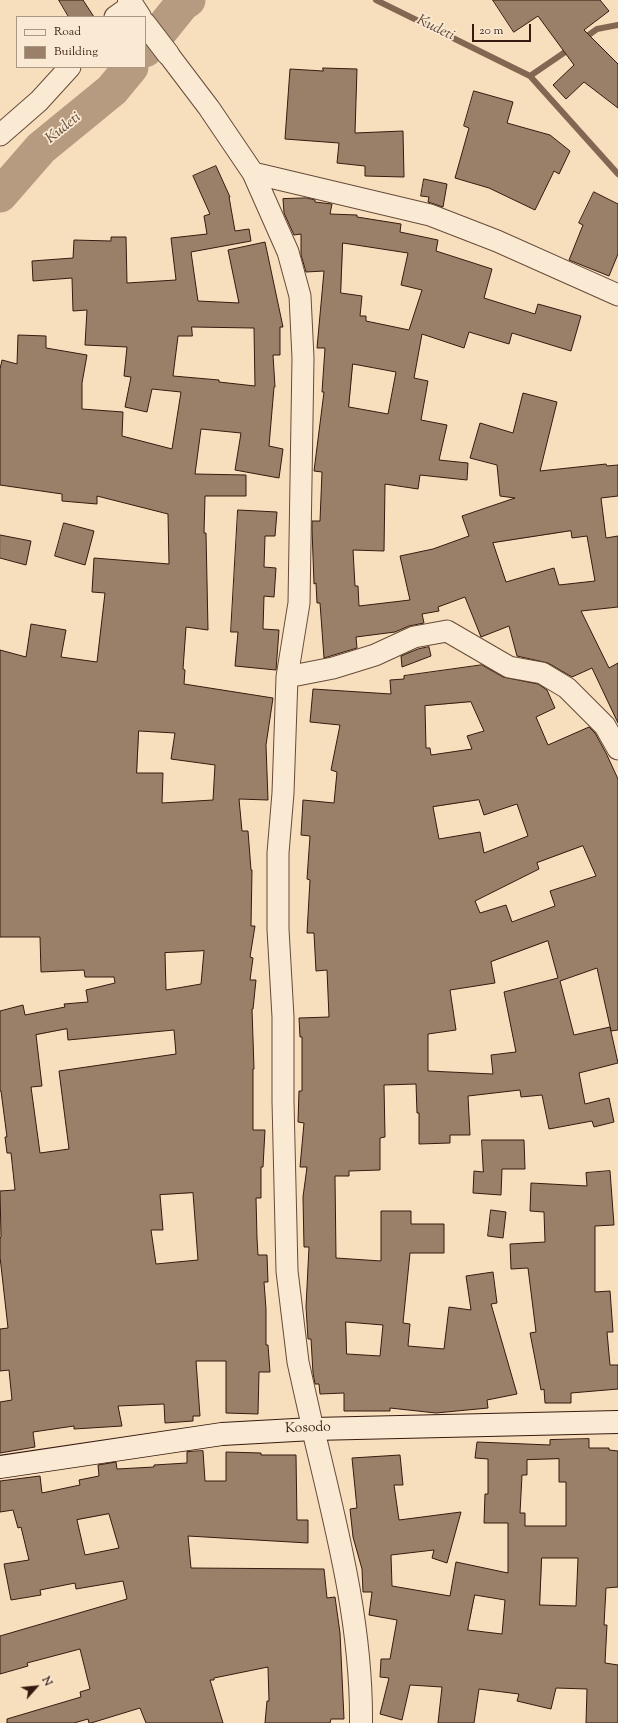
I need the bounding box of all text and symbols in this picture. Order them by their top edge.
water label: Kudeti [413,12,457,46]
legend [16,16,146,68]
scale bar [474,16,533,42]
text: 20 m [479,22,503,40]
text: Road [54,23,81,41]
text: Building [54,43,98,61]
water label: Kudeti [43,109,85,149]
street label: Kosodo [285,1420,331,1438]
north arrow [16,1667,56,1707]
text: N [38,1674,56,1689]

